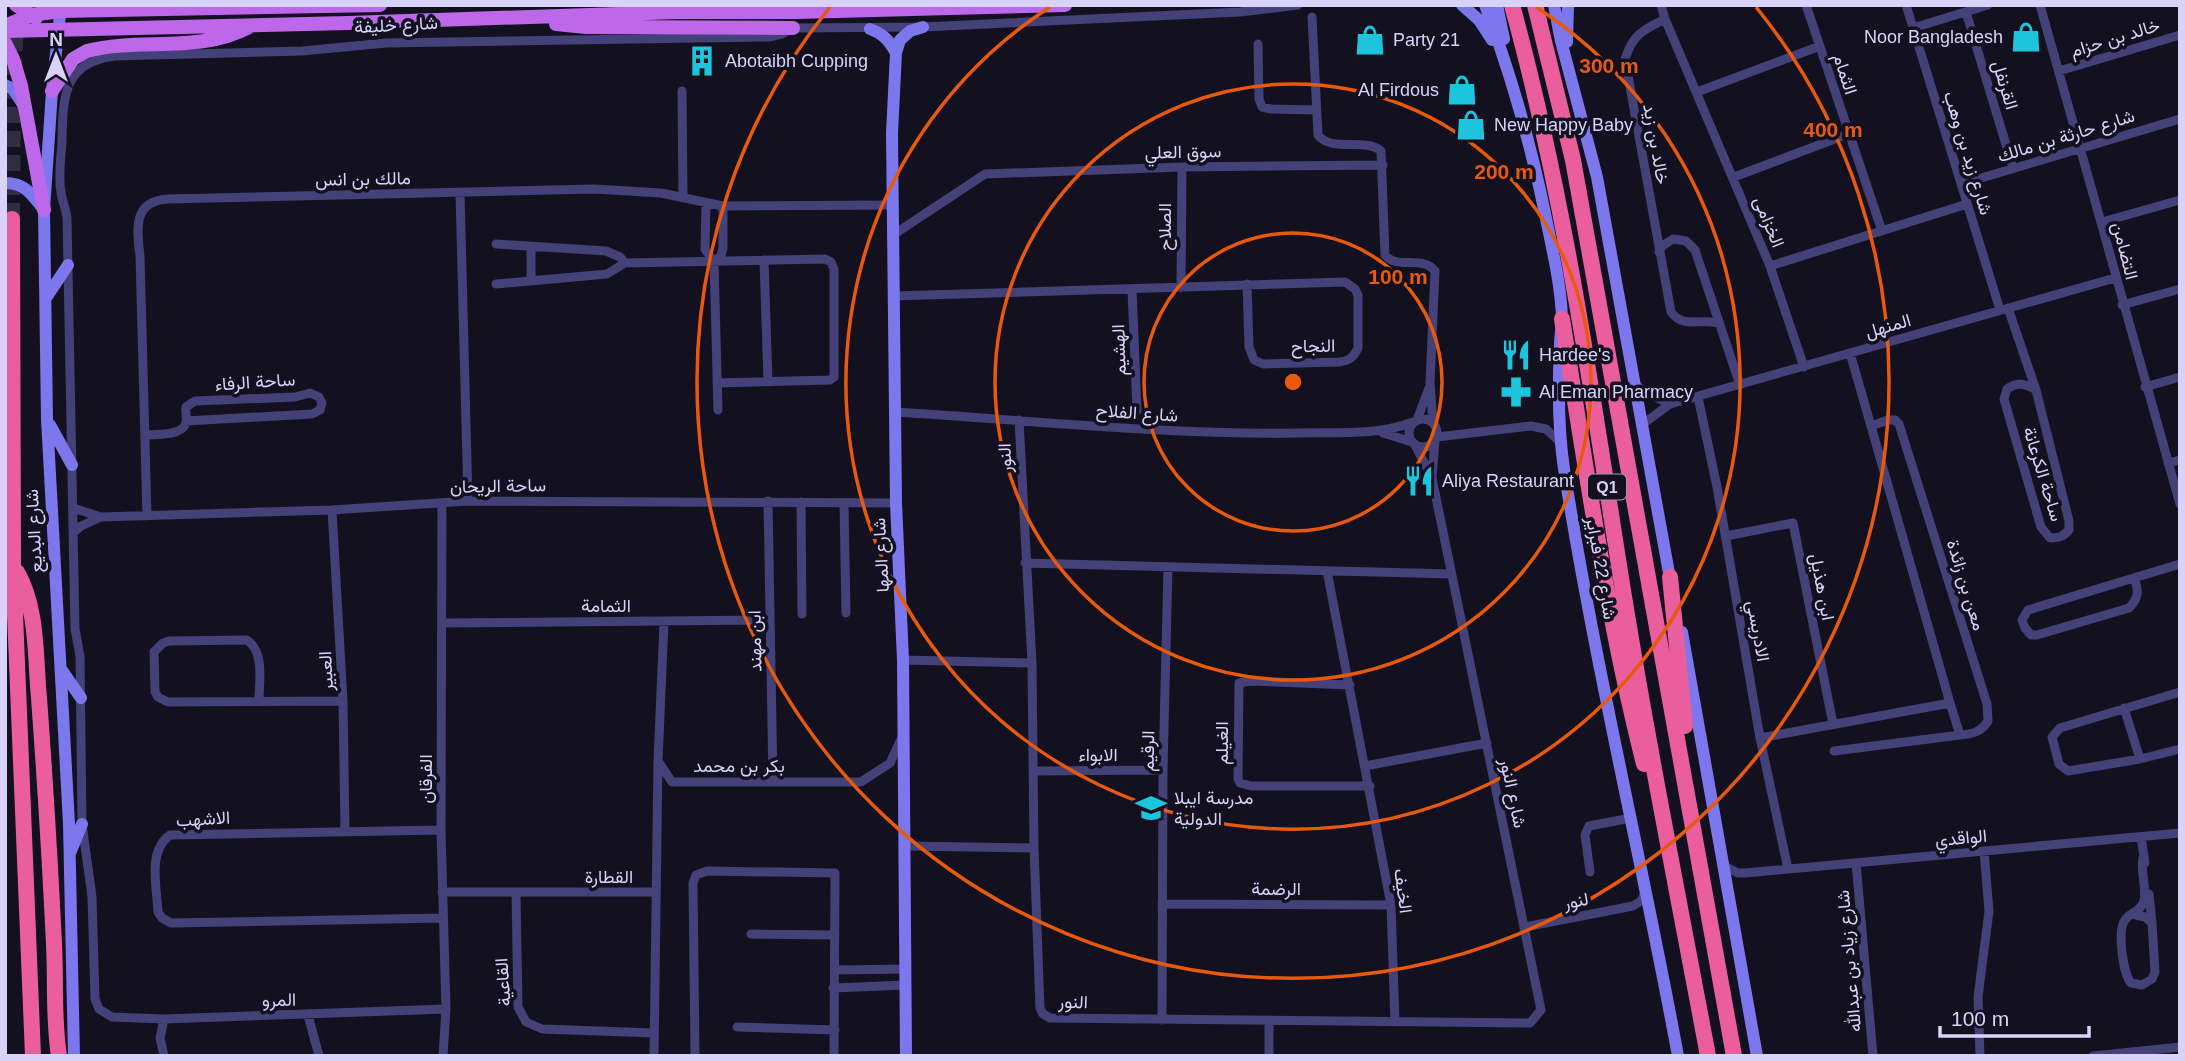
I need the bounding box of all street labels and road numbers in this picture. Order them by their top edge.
street label: شارع خليفة [354,13,438,39]
street label: خالد بن حزام [2068,15,2163,63]
street label: الثمام [1827,51,1861,97]
street label: القرنفل [1987,58,2022,112]
street label: شارع زيد بن وهب [1938,89,1996,218]
street label: خالد بن زيد [1638,102,1673,186]
street label: شارع حارثة بن مالك [1995,106,2138,168]
street label: سوق العلي [1144,141,1222,168]
street label: مالك بن انس [315,168,411,191]
street label: الخزامى [1749,194,1788,251]
street label: الصلاح [1155,203,1177,251]
street label: التضامن [2107,220,2142,282]
street label: المنهل [1863,310,1914,343]
street label: الهشيم [1108,324,1132,376]
street label: النجاح [1291,336,1335,358]
street label: ساحة الرفاء [214,369,296,396]
street label: شارع الفلاح [1095,400,1179,428]
street label: ساحة الكرعانة [2018,424,2067,524]
street label: النور [994,443,1017,474]
road number: Q1 [1588,474,1626,500]
street label: ساحة الريحان [450,475,546,498]
street label: شارع البديع [22,489,48,573]
street label: شارع 22 فبراير [1580,514,1620,621]
street label: شارع المها [869,517,895,593]
street label: معن بن زائدة [1942,537,1989,633]
street label: ابن هذيل [1805,552,1838,622]
street label: الثمامة [581,596,631,616]
street label: الادريسي [1738,599,1773,664]
street label: ابن مهند [744,610,767,672]
street label: العبير [315,650,338,692]
street label: الغيلم [1212,721,1234,765]
street label: الرقيم [1138,730,1160,772]
street label: الابواء [1078,745,1118,766]
street label: الفرقان [416,754,437,804]
street label: شارع النور [1494,755,1530,830]
street label: بكر بن محمد [693,756,785,777]
street label: الاشهب [175,808,231,831]
street label: الواقدي [1934,826,1988,855]
street label: القطارة [585,867,633,888]
street label: الخيف [1390,867,1416,915]
street label: الرضمة [1251,879,1301,900]
street label: لنور [1561,889,1591,914]
street label: شارع زياد بن عبدالله [1832,889,1867,1033]
street label: القاعية [491,957,515,1007]
street label: المرو [262,990,296,1011]
street label: النور [1057,991,1088,1014]

